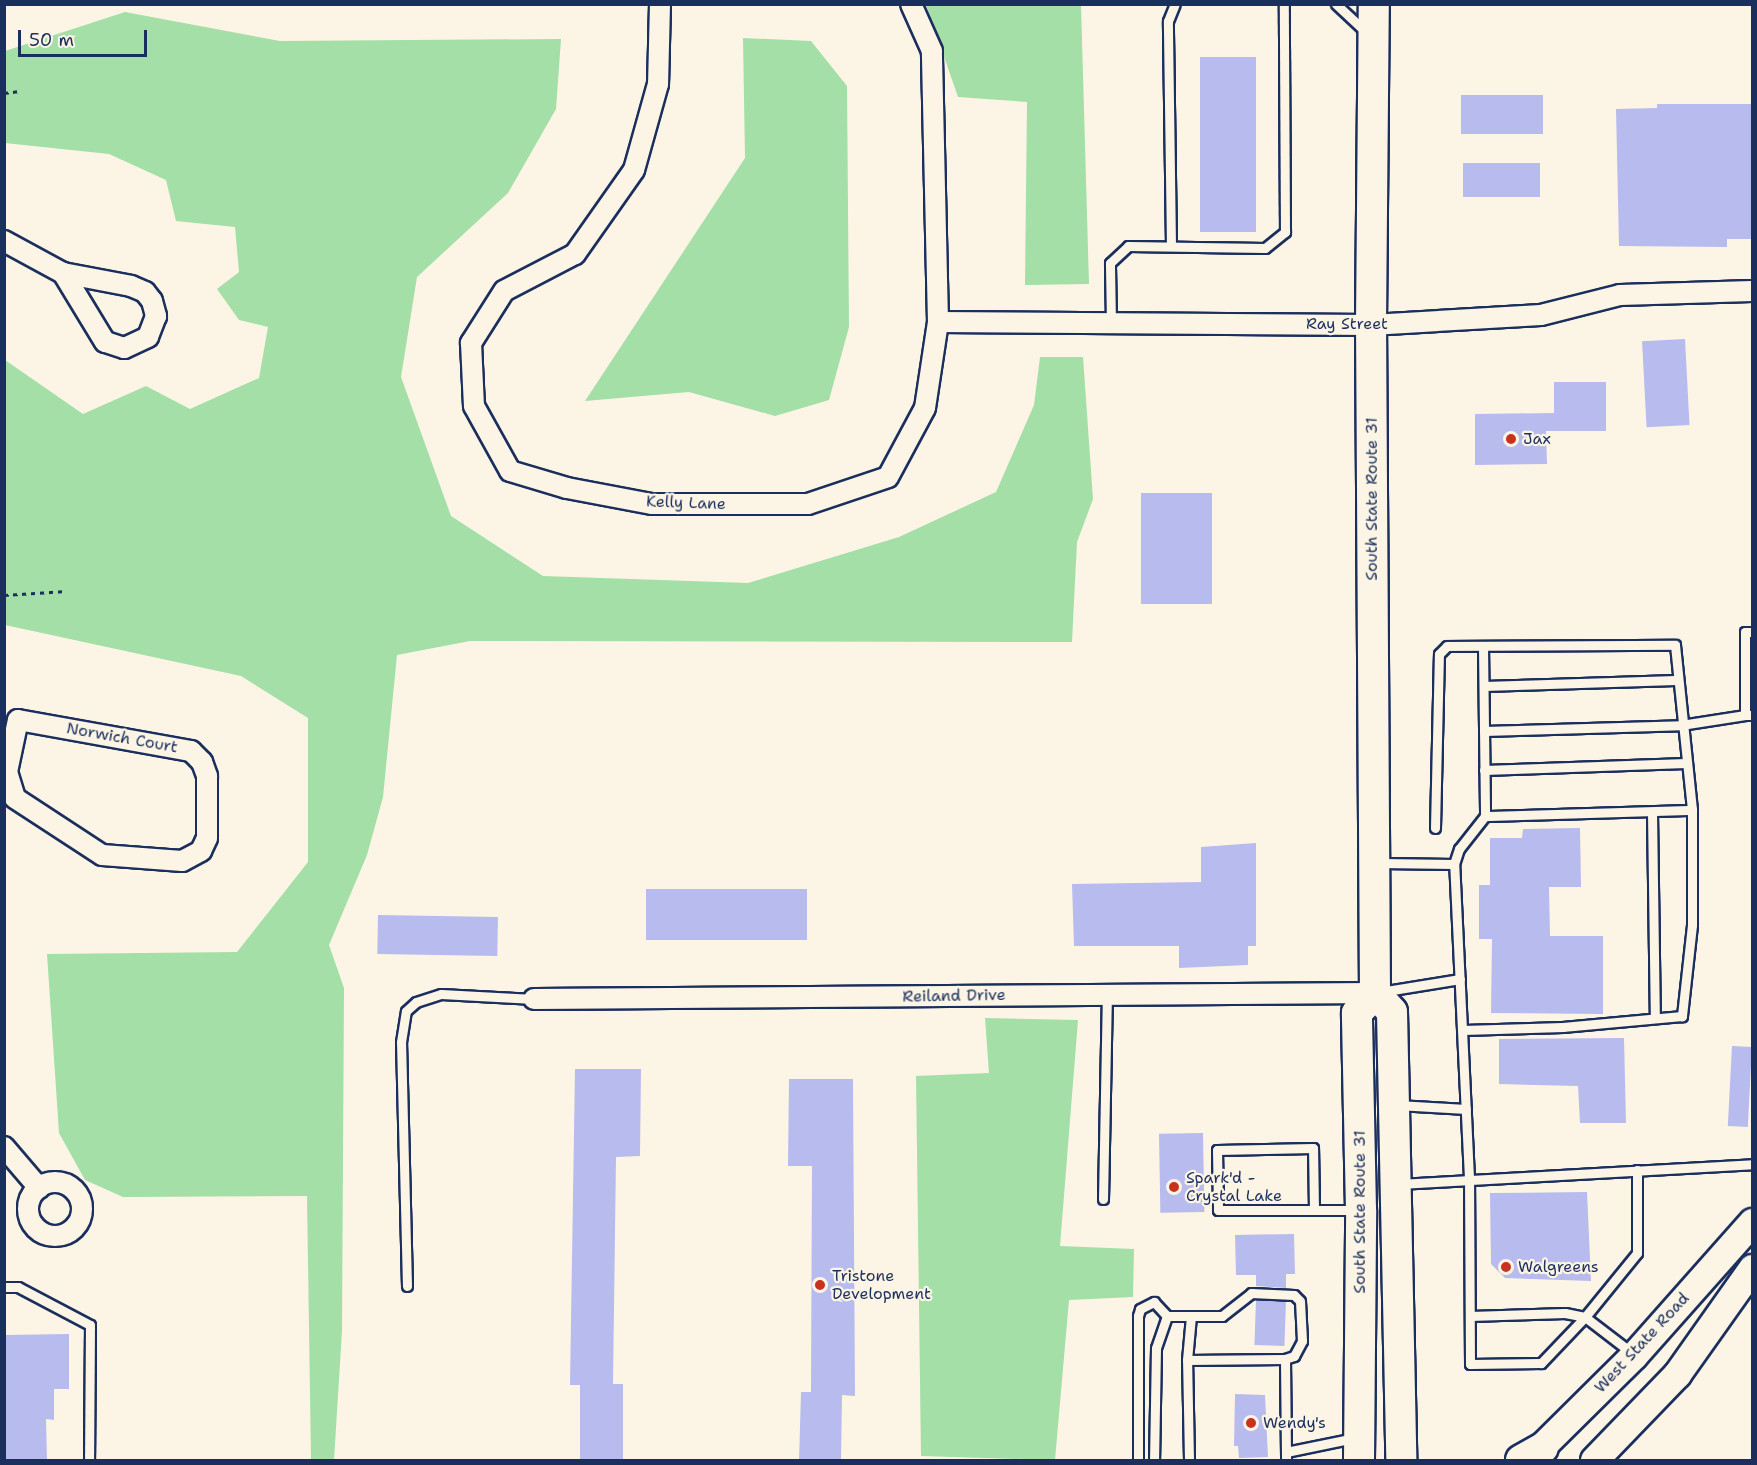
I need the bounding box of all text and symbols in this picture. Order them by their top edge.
scale bar [21,18,150,56]
text: 50 m [29,28,74,52]
street label: Ray Street [1306,314,1388,334]
street label: South State Route 31 [1362,417,1382,581]
place label: Jax [1523,429,1551,449]
marker: Jax [1504,432,1518,446]
street label: Kelly Lane [646,492,726,514]
street label: Norwich Court [65,719,179,757]
street label: Reiland Drive [902,986,1006,1006]
street label: South State Route 31 [1350,1130,1370,1294]
place label: Spark'd - Crystal Lake [1186,1168,1282,1206]
marker: Spark'd - Crystal Lake [1167,1180,1181,1194]
place label: Walgreens [1518,1257,1599,1277]
marker: Walgreens [1499,1260,1513,1274]
place label: Tristone Development [832,1266,931,1304]
marker: Tristone Development [813,1278,827,1292]
street label: West State Road [1591,1289,1693,1397]
place label: Wendy's [1263,1413,1326,1433]
marker: Wendy's [1244,1416,1258,1430]

